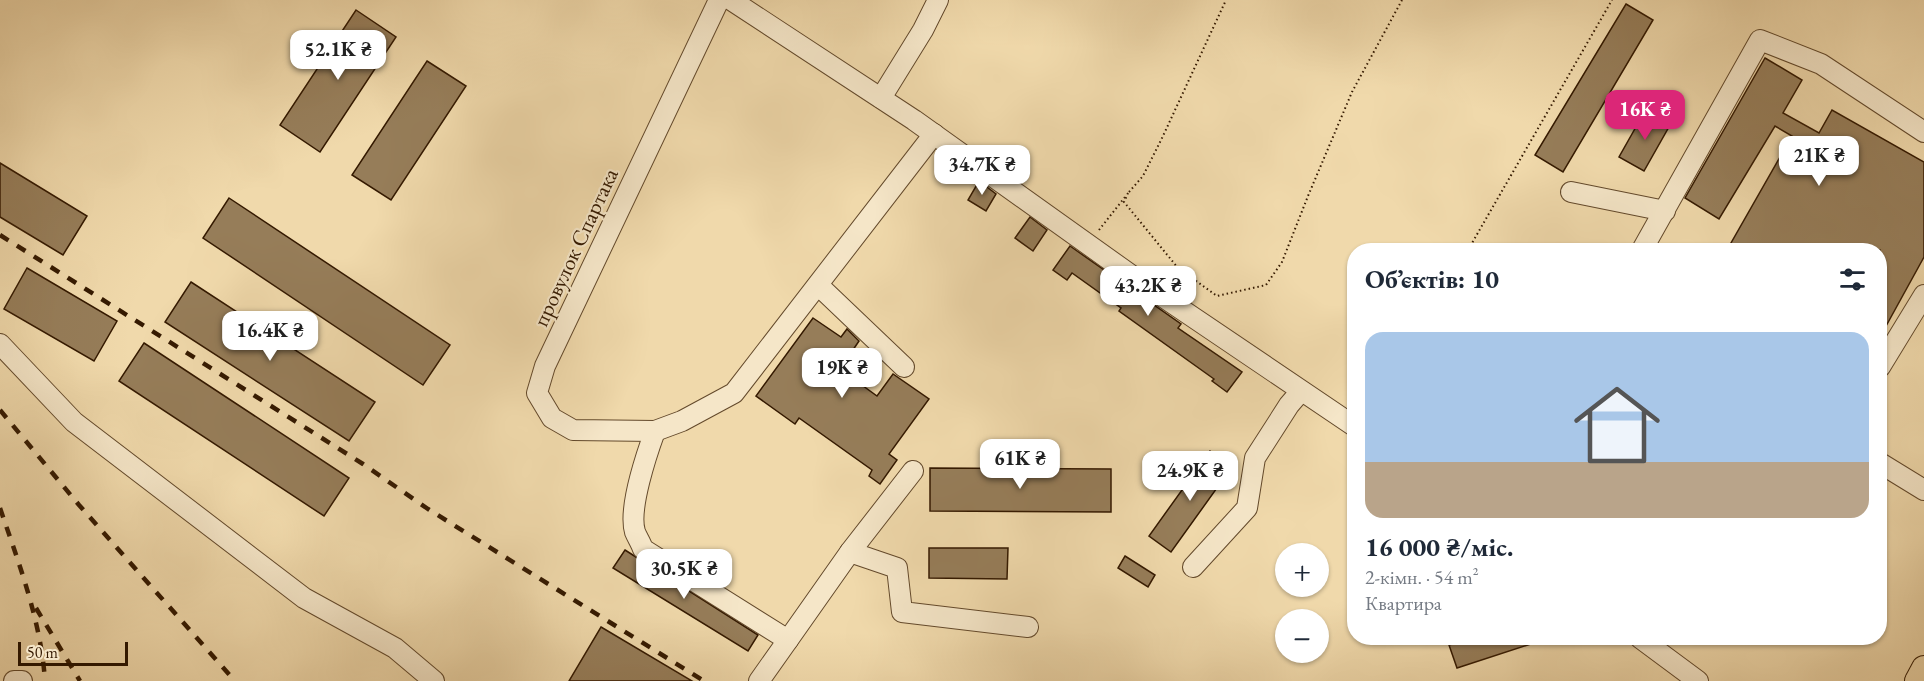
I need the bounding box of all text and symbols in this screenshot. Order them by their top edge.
pin: 52.1K ₴ [283,30,393,81]
text: 52.1K ₴ [304,36,372,62]
pin: 16K ₴ [1603,90,1687,141]
text: 16K ₴ [1619,96,1671,122]
pin: 21K ₴ [1777,136,1861,187]
text: 21K ₴ [1793,142,1845,168]
pin: 34.7K ₴ [927,145,1037,196]
text: 34.7K ₴ [948,151,1016,177]
street label: провулок Спартака [526,163,625,331]
text: Об’єктів: 10 [1365,262,1499,296]
icon: filters [1836,263,1869,296]
pin: 43.2K ₴ [1093,266,1203,317]
text: 43.2K ₴ [1114,272,1182,298]
pin: 16.4K ₴ [215,311,325,362]
text: 16.4K ₴ [236,317,304,343]
pin: 19K ₴ [800,348,884,399]
text: 19K ₴ [816,354,868,380]
icon: home [1563,371,1671,479]
pin: 61K ₴ [978,439,1062,490]
text: 61K ₴ [994,445,1046,471]
pin: 24.9K ₴ [1135,451,1245,502]
text: 24.9K ₴ [1156,457,1224,483]
text: 16 000 ₴/міс. [1365,530,1513,564]
map controls [1275,543,1329,663]
button: + [1275,543,1329,597]
pin: 30.5K ₴ [629,549,739,600]
text: 30.5K ₴ [650,555,718,581]
text: 2-кімн. · 54 m² [1365,564,1479,590]
text: Квартира [1365,590,1442,616]
button: − [1275,609,1329,663]
scale bar [18,639,128,666]
text: 50 m [27,642,58,663]

